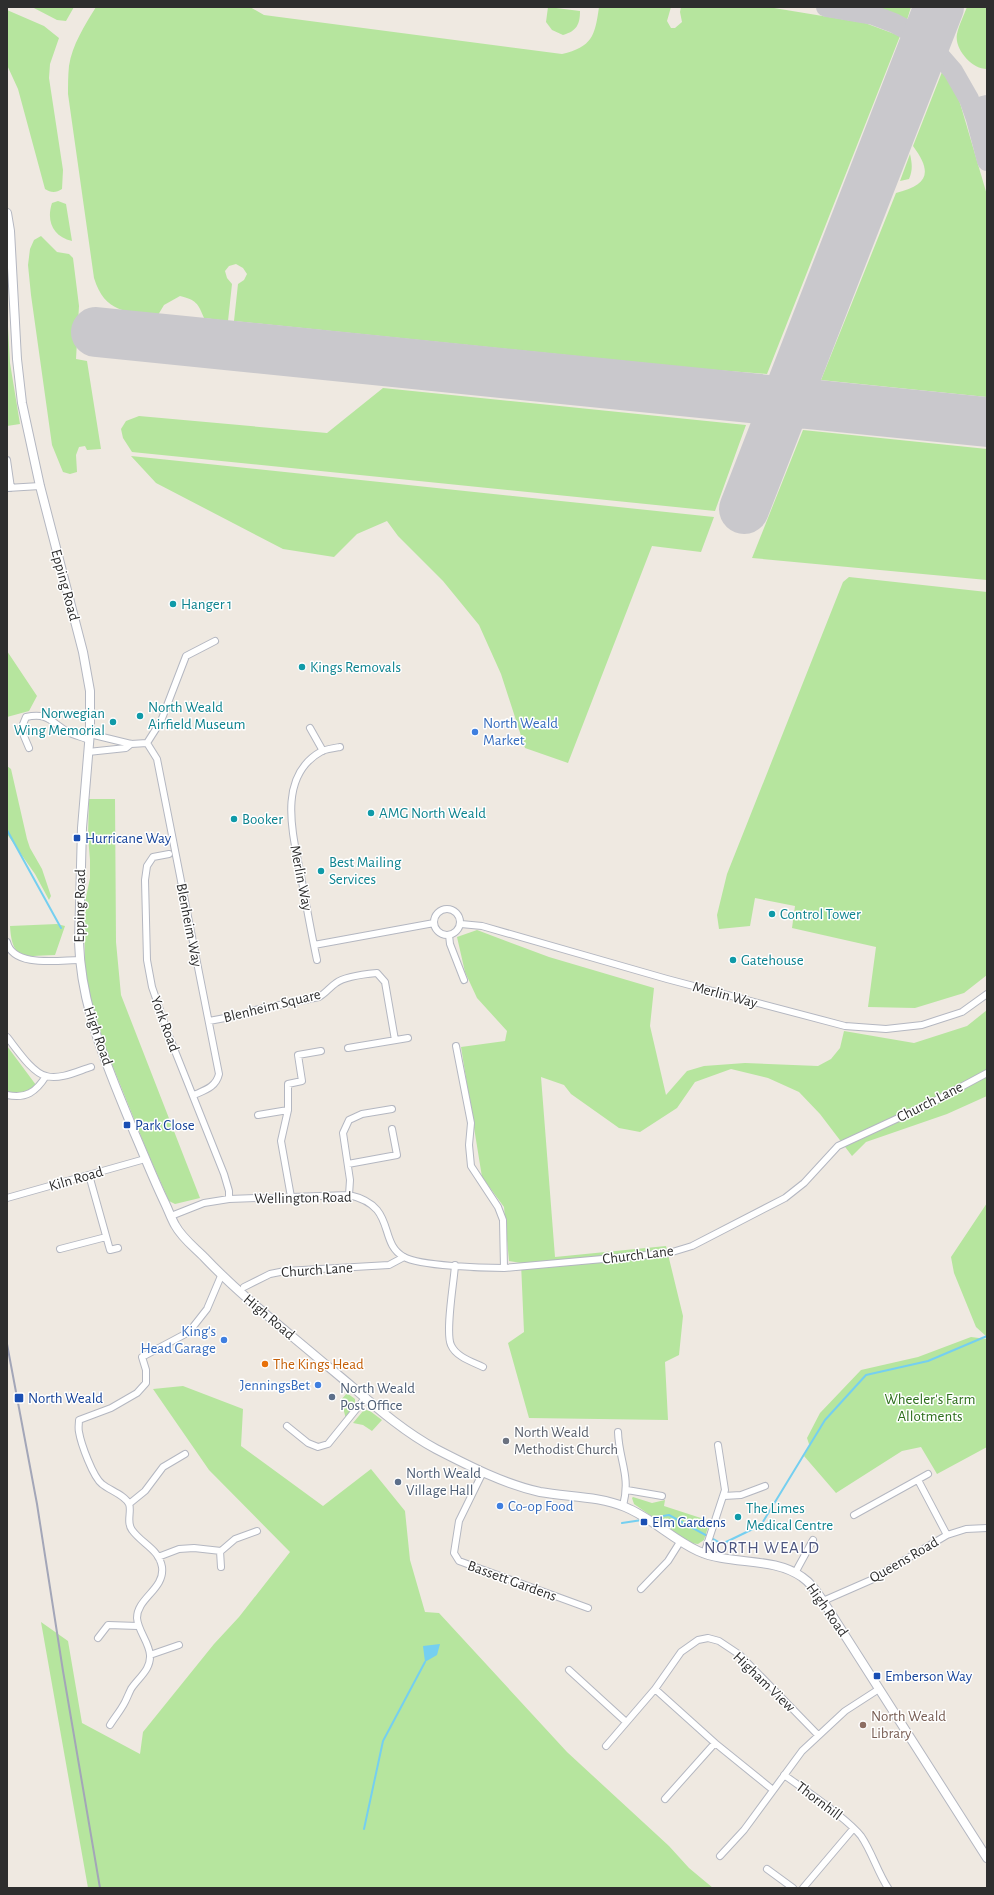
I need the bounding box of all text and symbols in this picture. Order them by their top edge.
street label: Epping Road [48,548,82,623]
place label: Hanger 1 [181,597,232,612]
marker: Hanger 1 [168,599,178,609]
place label: Kings Removals [310,660,401,675]
marker: Kings Removals [297,662,307,672]
place label: North Weald Airfield Museum [148,700,246,732]
place label: Norwegian Wing Memorial [14,706,105,738]
marker: North Weald Airfield Museum [135,711,145,721]
place label: North Weald Market [483,716,558,748]
marker: Norwegian Wing Memorial [108,717,118,727]
marker: North Weald Market [470,727,480,737]
place label: AMG North Weald [379,806,486,821]
marker: AMG North Weald [366,808,376,818]
place label: Booker [242,812,283,827]
marker: Booker [229,814,239,824]
place label: Hurricane Way [85,831,172,846]
marker: Hurricane Way [72,833,82,843]
street label: Merlin Way [287,844,315,913]
place label: Best Mailing Services [329,855,402,887]
marker: Best Mailing Services [316,866,326,876]
street label: Epping Road [72,869,88,943]
street label: Blenheim Way [174,882,205,969]
place label: Control Tower [780,907,861,922]
marker: Control Tower [767,909,777,919]
place label: Gatehouse [741,953,804,968]
marker: Gatehouse [728,955,738,965]
street label: Merlin Way [691,979,760,1011]
street label: Blenheim Square [222,987,322,1025]
street label: York Road [148,994,182,1054]
street label: High Road [81,1005,115,1068]
street label: Church Lane [895,1079,965,1125]
place label: Park Close [135,1118,195,1133]
marker: Park Close [122,1120,132,1130]
street label: Kiln Road [47,1164,105,1194]
street label: Wellington Road [254,1190,352,1206]
street label: Church Lane [602,1243,675,1267]
street label: Church Lane [281,1260,353,1280]
street label: High Road [241,1292,297,1343]
place label: King's Head Garage [140,1324,216,1356]
marker: King's Head Garage [219,1335,229,1345]
place label: The Kings Head [273,1357,364,1372]
marker: The Kings Head [260,1359,270,1369]
place label: JenningsBet [240,1378,310,1393]
marker: JenningsBet [313,1380,323,1390]
place label: North Weald Post Office [340,1381,415,1413]
place label: North Weald [28,1391,103,1406]
marker: North Weald [13,1392,25,1404]
marker: North Weald Post Office [327,1392,337,1402]
park label: Wheeler's Farm Allotments [885,1392,975,1424]
place label: North Weald Methodist Church [514,1425,618,1457]
marker: North Weald Methodist Church [501,1436,511,1446]
place label: North Weald Village Hall [406,1466,481,1498]
marker: North Weald Village Hall [393,1477,403,1487]
place label: Co-op Food [508,1499,574,1514]
marker: Co-op Food [495,1501,505,1511]
place label: The Limes Medical Centre [746,1501,833,1533]
marker: The Limes Medical Centre [733,1512,743,1522]
place label: Elm Gardens [652,1515,726,1530]
marker: Elm Gardens [639,1517,649,1527]
street label: Queens Road [867,1534,941,1586]
district label: NORTH WEALD [704,1539,820,1556]
street label: Bassett Gardens [466,1558,558,1604]
street label: High Road [803,1581,851,1640]
street label: Higham View [730,1649,798,1715]
place label: Emberson Way [885,1669,973,1684]
marker: Emberson Way [872,1671,882,1681]
place label: North Weald Library [871,1709,946,1741]
marker: North Weald Library [858,1720,868,1730]
street label: Thornhill [793,1779,845,1823]

